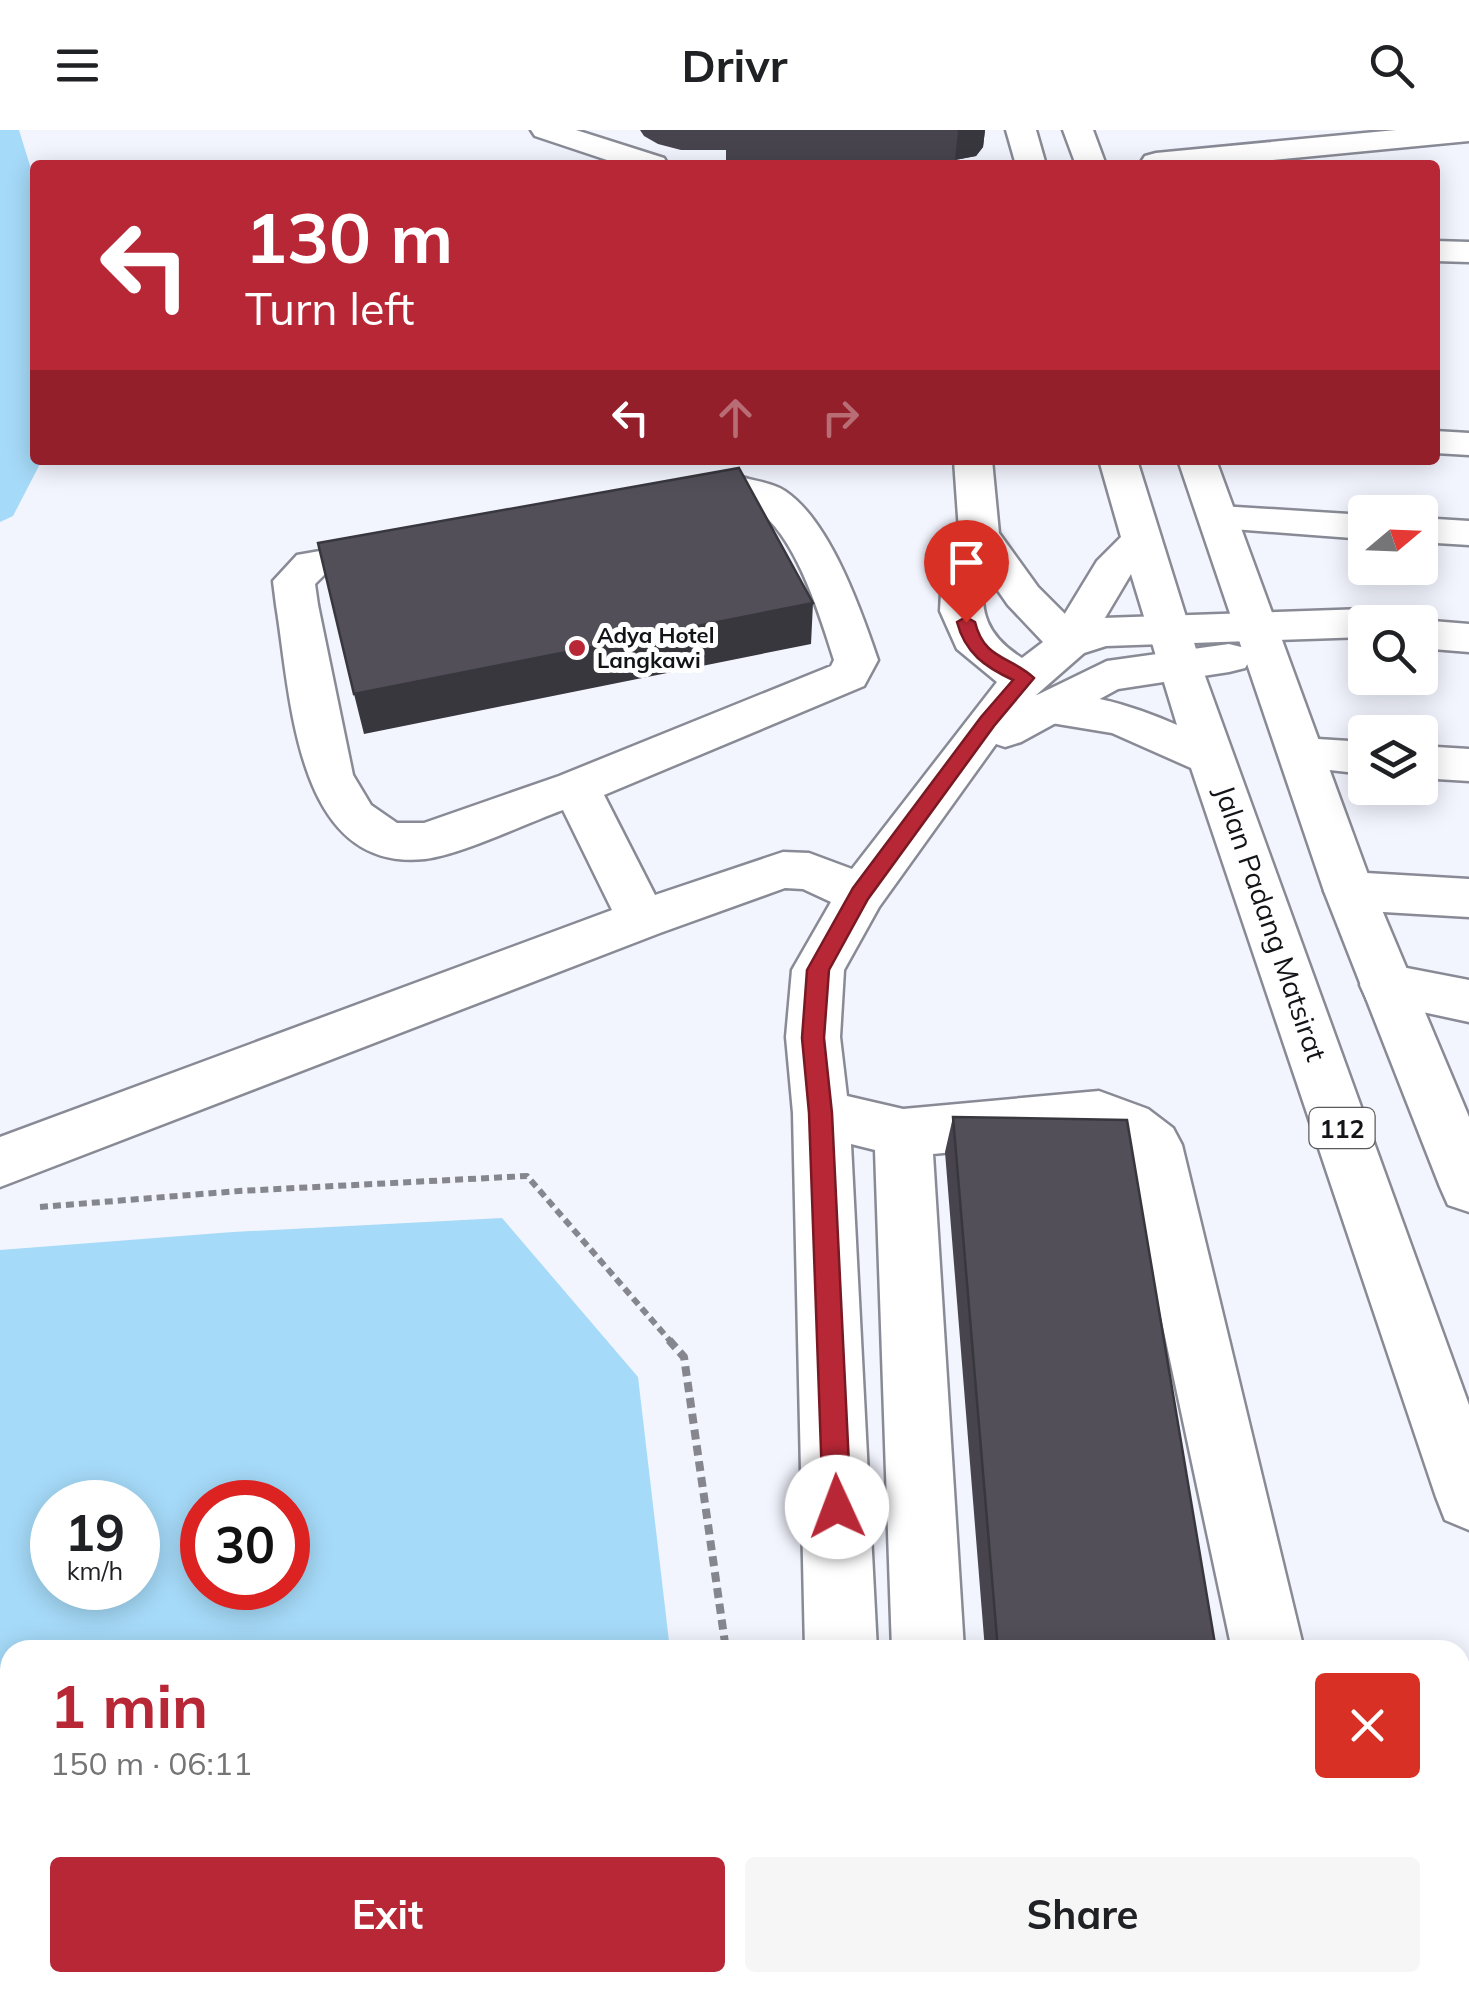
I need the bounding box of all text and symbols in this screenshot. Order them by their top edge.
text: Drivr [682,37,787,93]
icon: menu [50,38,105,93]
icon: search [1364,38,1419,93]
text: 130 m [245,193,453,281]
icon: left [80,200,210,330]
text: Turn left [245,280,414,336]
icon: left [603,390,658,445]
icon: ahead [708,390,763,445]
icon: right [813,390,868,445]
north arrow [1348,495,1438,585]
map controls [1348,495,1438,805]
pin [924,520,1009,623]
icon: arrive [939,535,994,590]
button: search [1348,605,1438,695]
place label: Adya Hotel Langkawi [597,621,714,674]
marker: Adya Hotel Langkawi [566,637,588,659]
button: layers [1348,715,1438,805]
street label: Jalan Padang Matsirat [1207,780,1335,1066]
road number: 112 [1310,1108,1374,1148]
position arrow [785,1455,889,1559]
speed limit sign: 30 [180,1480,310,1610]
text: 19 [65,1501,125,1564]
text: km/h [67,1555,123,1586]
text: 1 min [50,1668,208,1743]
button: close [1315,1673,1420,1778]
text: 150 m · 06:11 [50,1743,252,1783]
button: Exit [50,1857,725,1972]
button: Share [745,1857,1420,1972]

